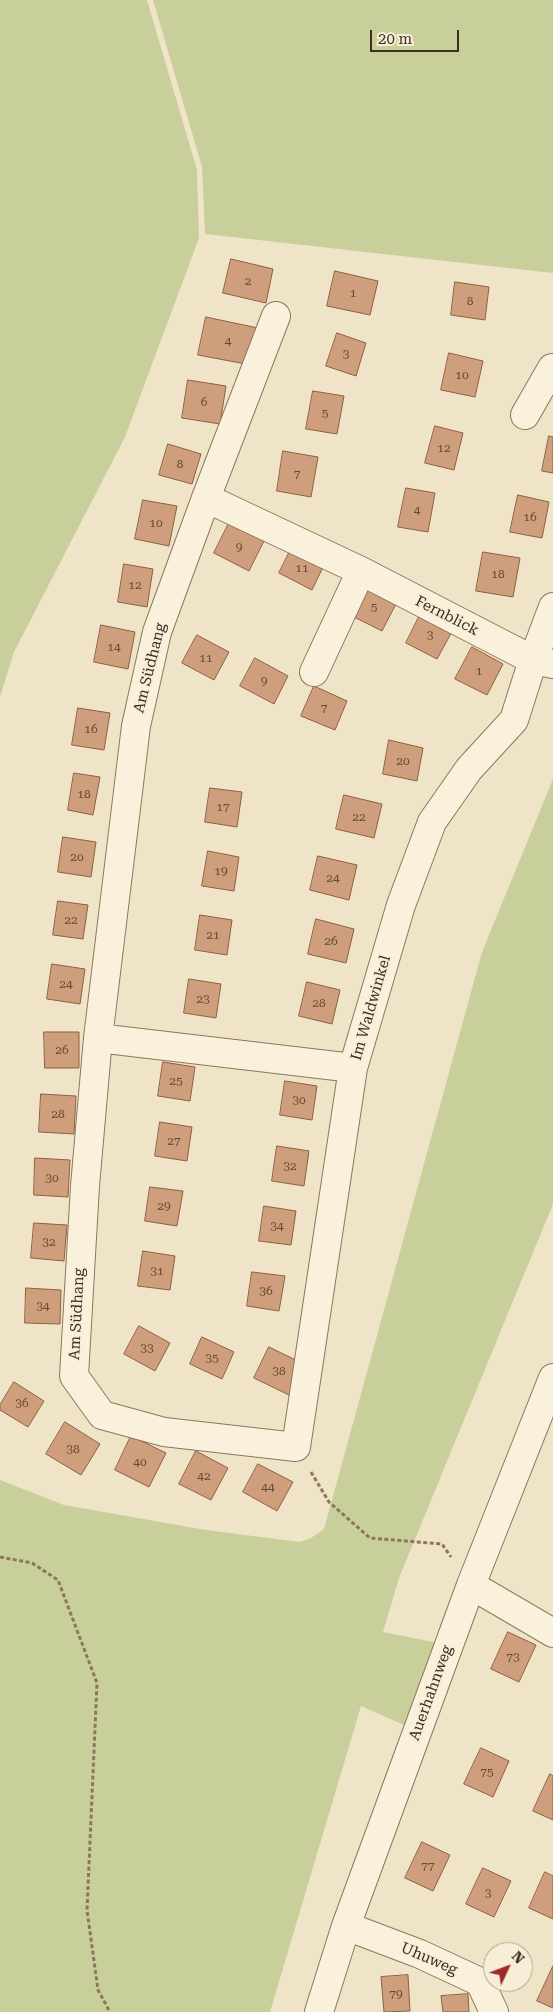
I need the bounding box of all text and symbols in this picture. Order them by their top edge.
scale bar [373,20,462,52]
text: 20 m [378,30,412,48]
house number: 2 [245,274,251,288]
house number: 1 [350,286,356,300]
house number: 8 [467,294,473,308]
house number: 4 [225,334,231,348]
house number: 3 [343,347,349,361]
house number: 10 [455,368,469,382]
house number: 6 [201,395,207,409]
house number: 5 [322,406,328,420]
house number: 12 [437,441,451,455]
house number: 8 [177,457,183,471]
house number: 7 [294,467,300,481]
house number: 4 [414,503,420,517]
house number: 16 [523,510,537,524]
house number: 10 [149,516,163,530]
house number: 9 [236,540,242,554]
house number: 11 [295,561,309,575]
house number: 18 [491,567,505,581]
house number: 12 [128,578,142,592]
street label: Fernblick [412,592,482,640]
house number: 5 [371,600,377,614]
street label: Am Südhang [130,621,170,715]
house number: 3 [427,628,433,642]
house number: 14 [107,640,121,654]
house number: 11 [199,651,213,665]
house number: 1 [476,664,482,678]
house number: 9 [261,674,267,688]
house number: 7 [321,701,327,715]
house number: 16 [84,722,98,736]
house number: 20 [396,754,410,768]
house number: 18 [77,787,91,801]
house number: 17 [216,800,230,814]
house number: 22 [352,810,366,824]
house number: 20 [70,850,84,864]
house number: 19 [214,864,228,878]
house number: 24 [326,871,340,885]
house number: 22 [64,913,78,927]
house number: 21 [206,928,220,942]
house number: 26 [324,934,338,948]
street label: Im Waldwinkel [347,953,395,1063]
house number: 24 [59,977,73,991]
house number: 23 [196,992,210,1006]
house number: 28 [312,996,326,1010]
house number: 26 [55,1043,69,1057]
house number: 25 [169,1074,183,1088]
house number: 30 [292,1093,306,1107]
house number: 28 [51,1107,65,1121]
house number: 27 [167,1134,181,1148]
house number: 32 [283,1159,297,1173]
house number: 30 [45,1171,59,1185]
house number: 29 [157,1199,171,1213]
house number: 34 [270,1219,284,1233]
house number: 32 [42,1235,56,1249]
house number: 31 [150,1264,164,1278]
street label: Am Südhang [66,1267,88,1361]
house number: 36 [259,1284,273,1298]
house number: 34 [36,1299,50,1313]
house number: 33 [140,1341,154,1355]
house number: 35 [205,1351,219,1365]
house number: 38 [272,1364,286,1378]
house number: 36 [15,1396,29,1410]
house number: 38 [66,1442,80,1456]
house number: 40 [133,1455,147,1469]
house number: 42 [197,1469,211,1483]
house number: 44 [261,1480,275,1494]
street label: Auerhahnweg [405,1643,457,1743]
house number: 73 [506,1650,520,1664]
house number: 75 [480,1765,494,1779]
house number: 77 [421,1859,435,1873]
house number: 3 [485,1886,491,1900]
street label: Uhuweg [398,1939,460,1979]
north arrow [483,1942,533,1992]
text: N [509,1948,528,1967]
house number: 79 [389,1987,403,2001]

